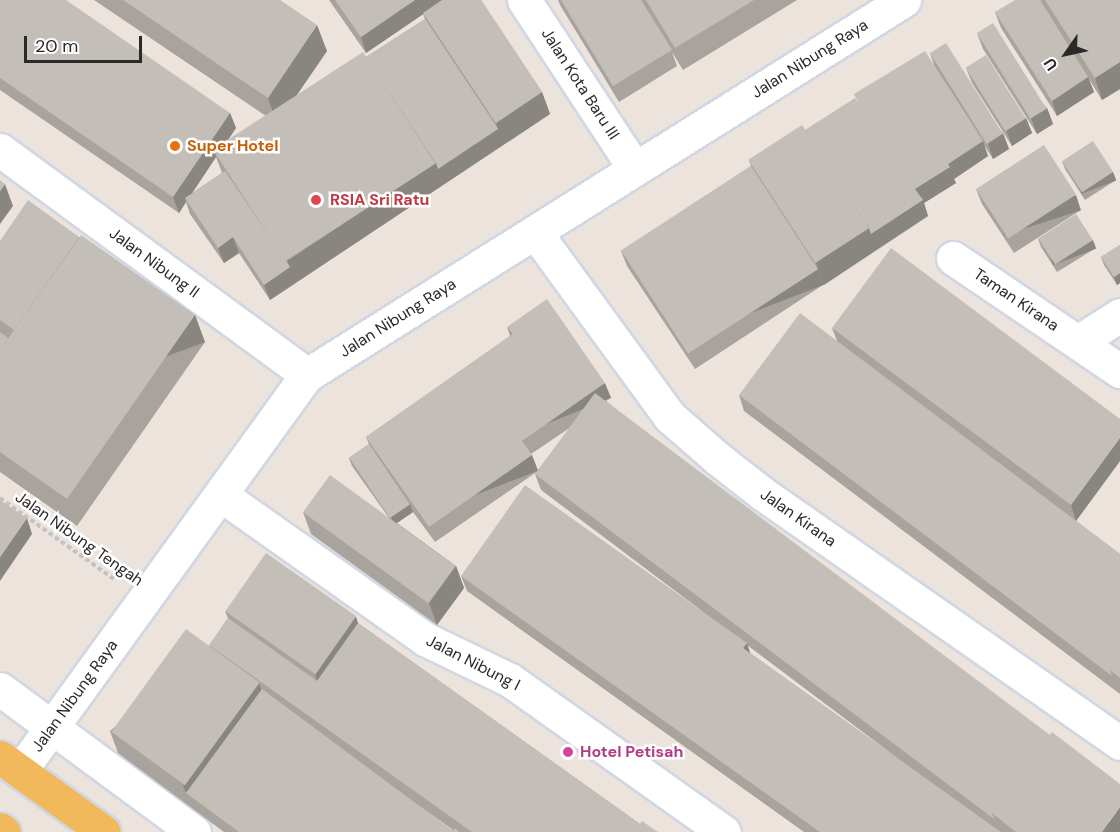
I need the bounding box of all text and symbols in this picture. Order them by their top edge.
street label: Jalan Nibung Raya [748,15,872,103]
scale bar [27,24,146,62]
north arrow [1036,24,1096,84]
street label: Jalan Kota Baru III [537,25,623,143]
text: 20 m [35,34,78,58]
text: U [1039,54,1062,75]
place label: Super Hotel [187,136,278,156]
marker: Super Hotel [168,139,182,153]
place label: RSIA Sri Ratu [330,190,429,210]
marker: RSIA Sri Ratu [307,191,325,209]
street label: Jalan Nibung II [105,224,203,302]
street label: Taman Kirana [970,264,1062,336]
street label: Jalan Nibung Raya [336,274,460,362]
street label: Jalan Kirana [756,485,840,551]
street label: Jalan Nibung Tengah [11,488,147,590]
street label: Jalan Nibung I [423,631,523,695]
street label: Jalan Nibung Raya [28,636,122,756]
place label: Hotel Petisah [580,742,683,762]
marker: Hotel Petisah [561,745,575,759]

